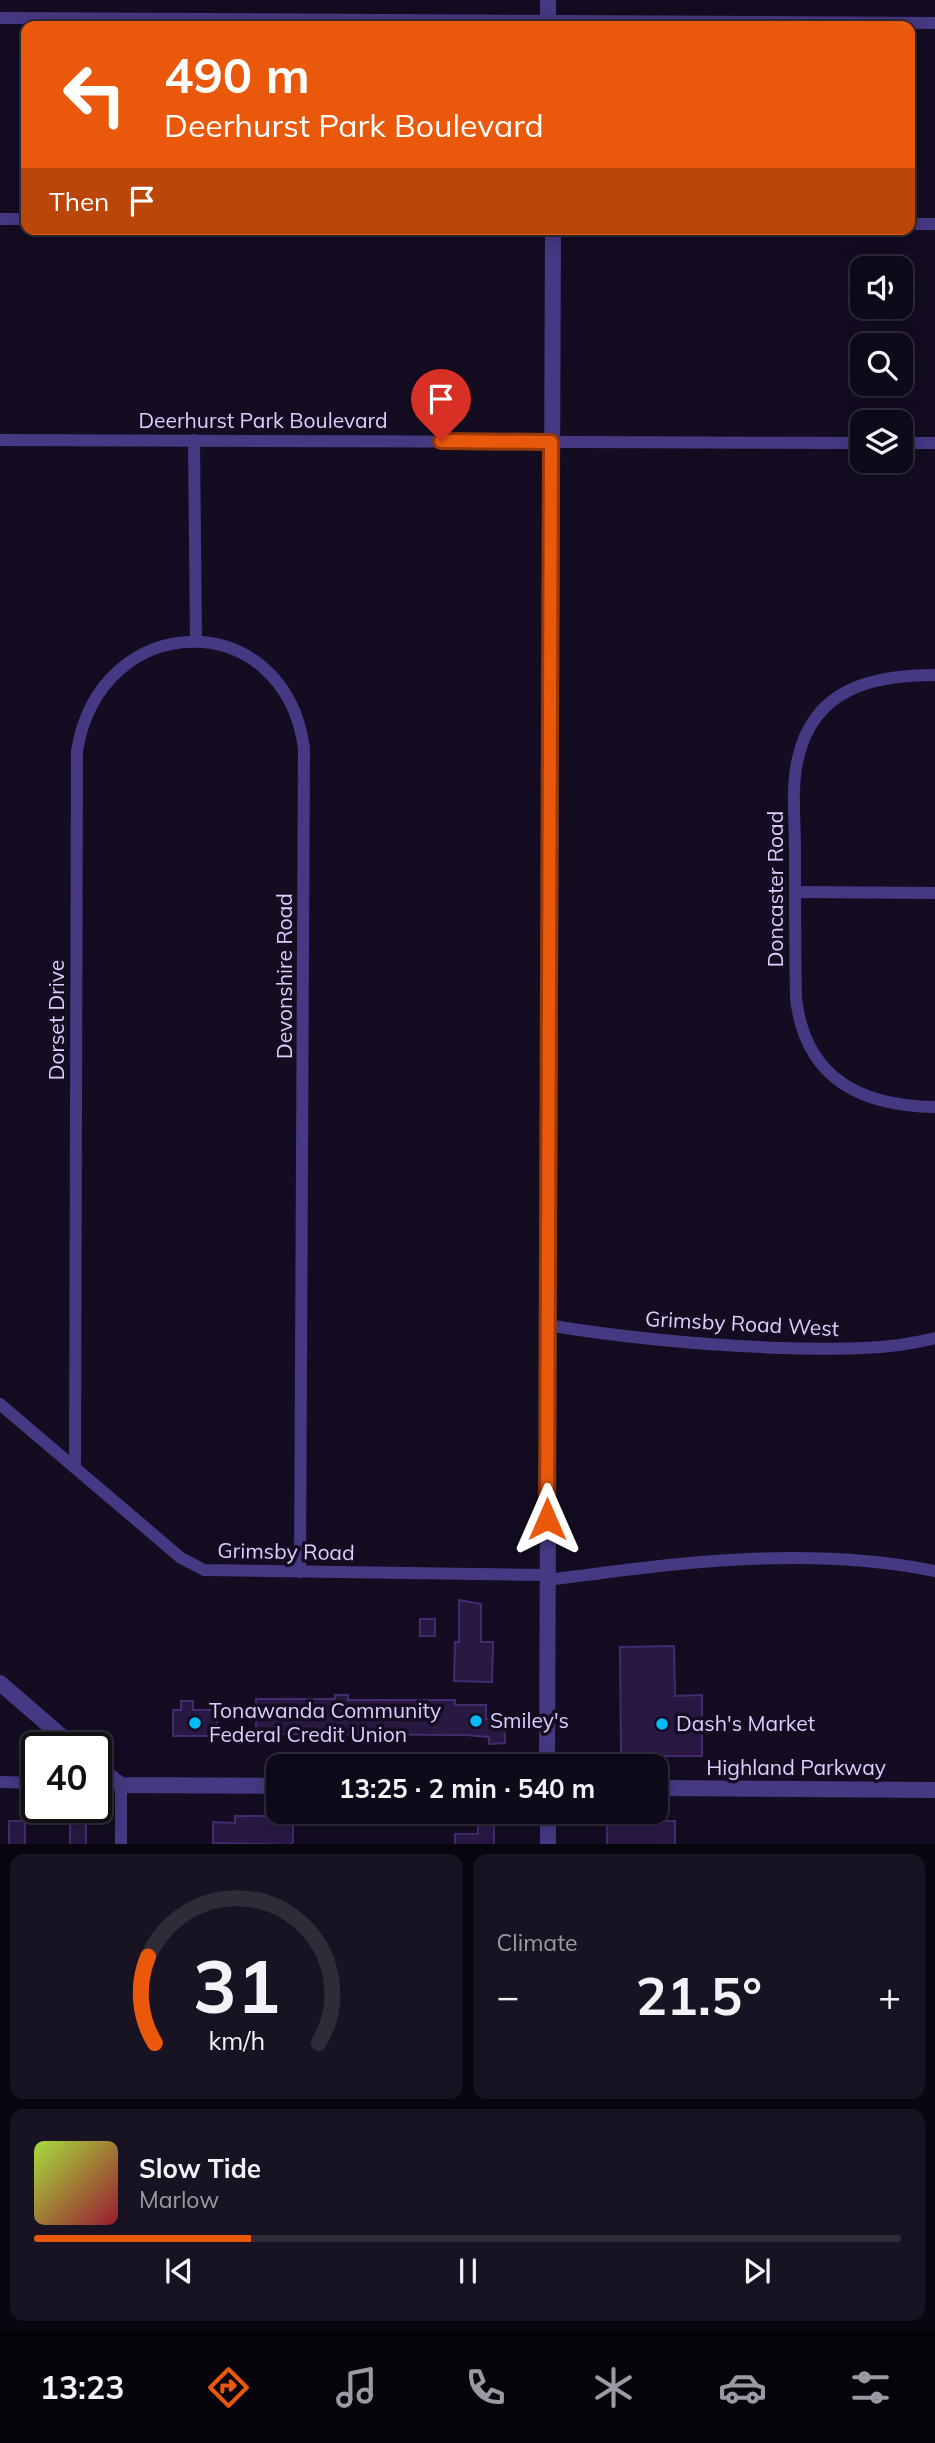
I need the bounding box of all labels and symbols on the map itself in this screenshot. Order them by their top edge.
pin [411,369,471,441]
street label: Deerhurst Park Boulevard [138,407,388,433]
street label: Doncaster Road [762,811,788,967]
street label: Devonshire Road [271,893,297,1059]
street label: Dorset Drive [43,960,69,1080]
street label: Grimsby Road West [644,1305,840,1341]
position arrow [510,1482,584,1556]
street label: Grimsby Road [217,1537,355,1565]
place label: Tonawanda Community Federal Credit Union [209,1697,441,1747]
place label: Smiley's [490,1707,569,1733]
place label: Dash's Market [676,1710,815,1736]
marker: Smiley's [468,1713,484,1729]
marker: Tonawanda Community Federal Credit Union [187,1715,203,1731]
marker: Dash's Market [654,1716,670,1732]
speed limit sign: 40 [21,1732,112,1823]
street label: Highland Parkway [706,1754,886,1780]

